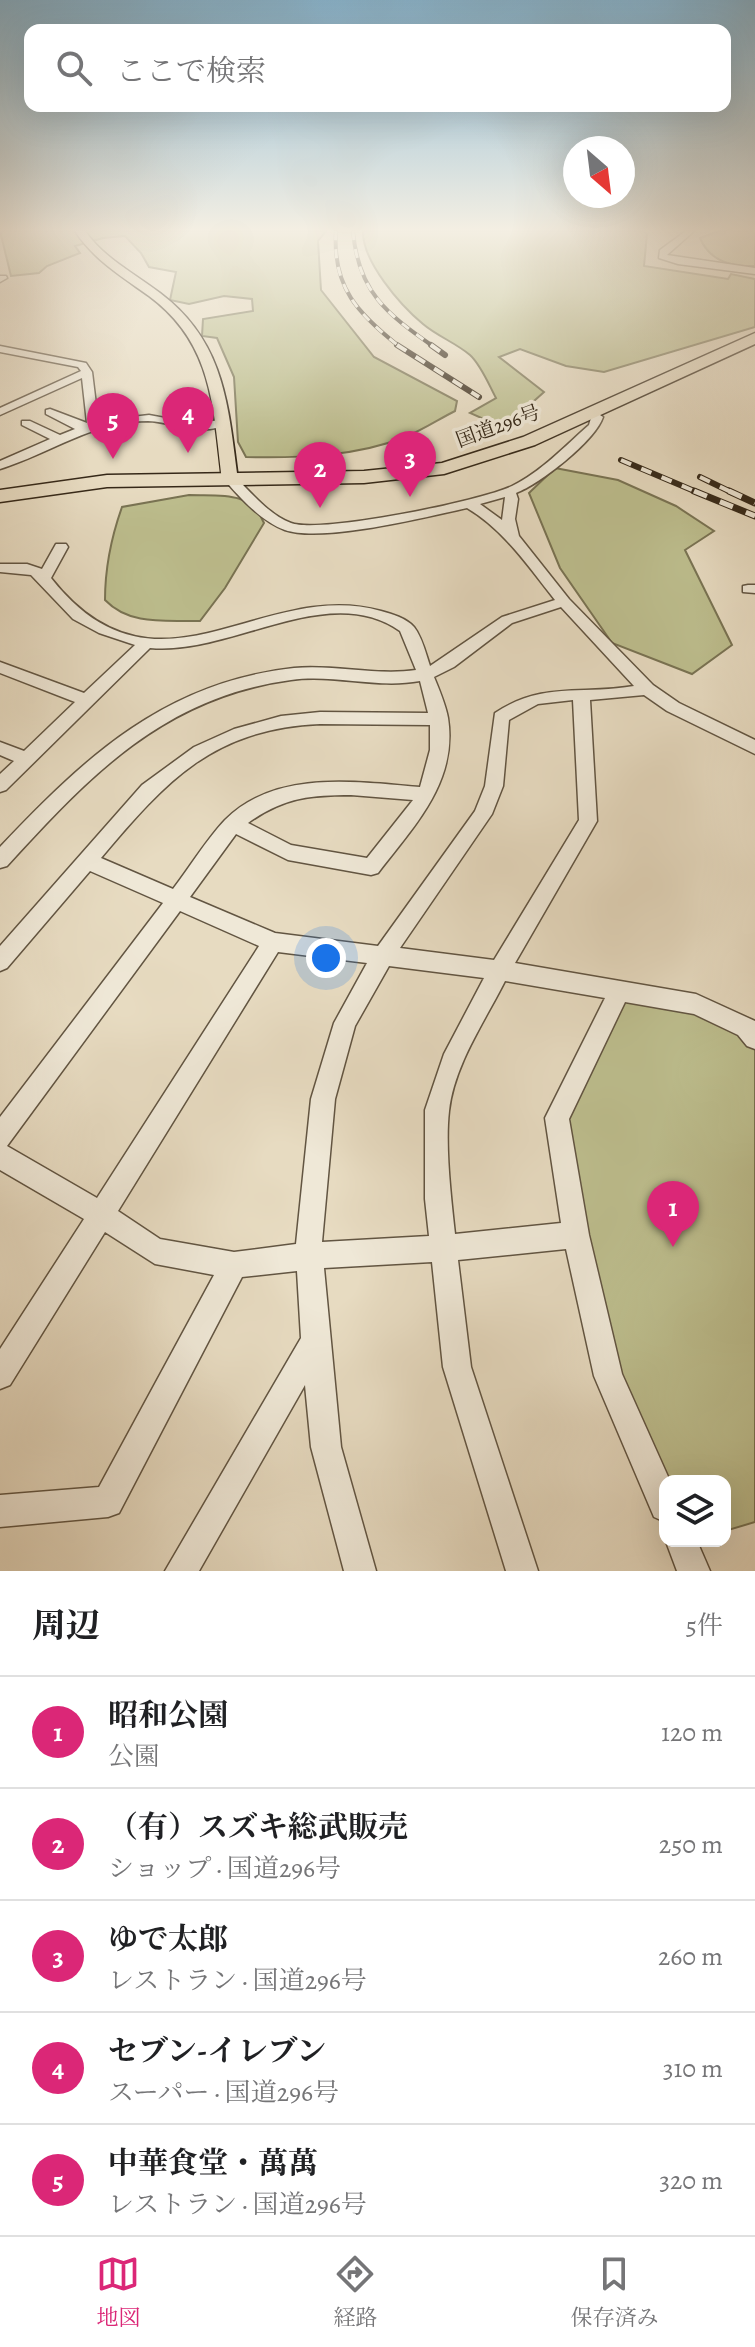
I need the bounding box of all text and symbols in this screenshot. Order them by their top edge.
search box [24,24,731,112]
icon: search [52,46,96,90]
text: ここで検索 [116,51,266,91]
north arrow [563,136,635,208]
pin: 4 [162,387,214,453]
pin: 5 [87,393,139,459]
street label: 国道296号 [452,398,544,454]
pin: 3 [384,431,436,497]
pin: 2 [294,442,346,508]
your location [306,938,346,978]
pin: 1 [647,1181,699,1247]
map controls [659,1475,731,1547]
button: layers [659,1475,731,1547]
text: 周辺 [32,1602,100,1649]
text: 5件 [686,1608,723,1643]
text: 昭和公園 [108,1695,228,1735]
text: 1 [53,1715,63,1750]
text: 120 m [661,1715,723,1750]
text: 公園 [108,1739,160,1774]
text: （有）スズキ総武販売 [108,1807,408,1847]
text: 2 [52,1827,64,1862]
text: 250 m [659,1827,723,1862]
text: ショップ · 国道296号 [108,1851,341,1886]
text: ゆで太郎 [108,1919,228,1959]
text: 3 [52,1939,64,1974]
text: 260 m [658,1939,723,1974]
text: レストラン · 国道296号 [108,1963,367,1998]
text: セブン-イレブン [108,2031,326,2071]
text: 4 [52,2051,64,2086]
text: 310 m [663,2051,723,2086]
text: スーパー · 国道296号 [108,2075,339,2110]
text: 中華食堂・萬萬 [108,2143,318,2183]
text: 5 [52,2163,64,2198]
text: 320 m [659,2163,723,2198]
text: レストラン · 国道296号 [108,2187,367,2222]
tab: 地図 [96,2252,141,2333]
tab: 経路 [333,2252,378,2333]
tab: 保存済み [570,2252,659,2333]

